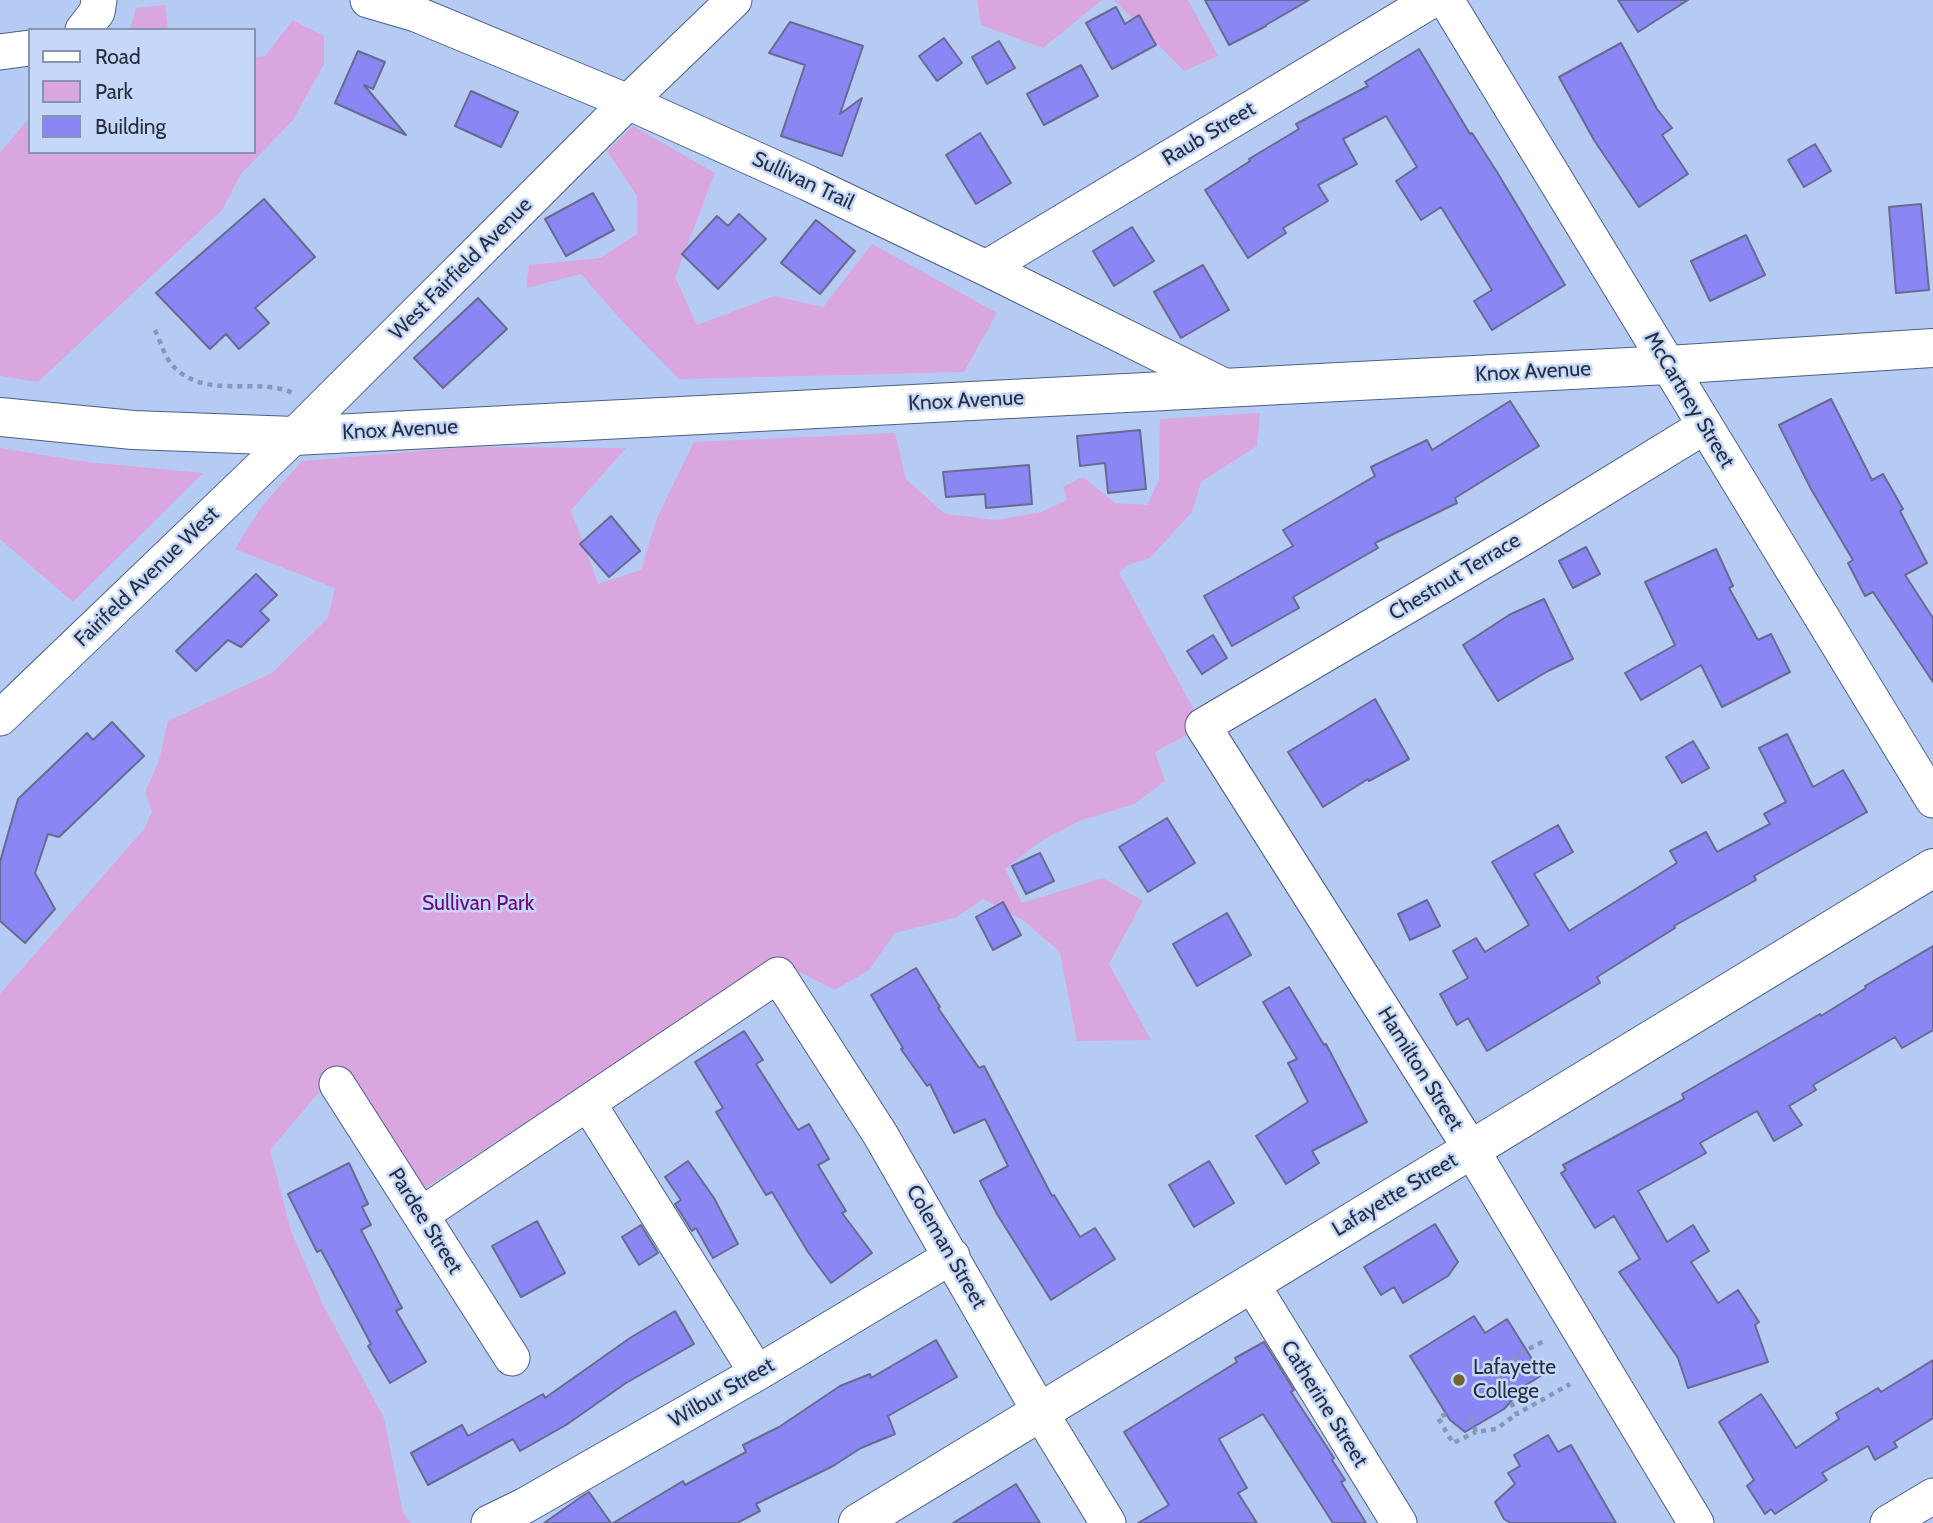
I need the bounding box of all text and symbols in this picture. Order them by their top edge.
legend [28,28,256,154]
text: Road [95,44,141,69]
text: Park [95,79,133,104]
street label: Raub Street [1158,96,1260,172]
text: Building [95,114,166,139]
street label: Sullivan Trail [748,146,858,216]
street label: West Fairfield Avenue [384,192,538,346]
street label: McCartney Street [1638,327,1740,473]
street label: Knox Avenue [1474,356,1592,388]
street label: Knox Avenue [907,385,1025,417]
street label: Knox Avenue [341,414,459,446]
street label: Fairifeld Avenue West [70,502,224,652]
street label: Chestnut Terrace [1385,528,1525,626]
park label: Sullivan Park [422,891,534,917]
street label: Hamilton Street [1372,1002,1468,1136]
street label: Lafayette Street [1328,1148,1462,1242]
street label: Pardee Street [383,1163,467,1279]
street label: Coleman Street [900,1181,992,1313]
street label: Catherine Street [1275,1336,1373,1472]
street label: Wilbur Street [665,1353,779,1433]
place label: Lafayette College [1473,1355,1556,1405]
marker: Lafayette College [1451,1372,1467,1388]

